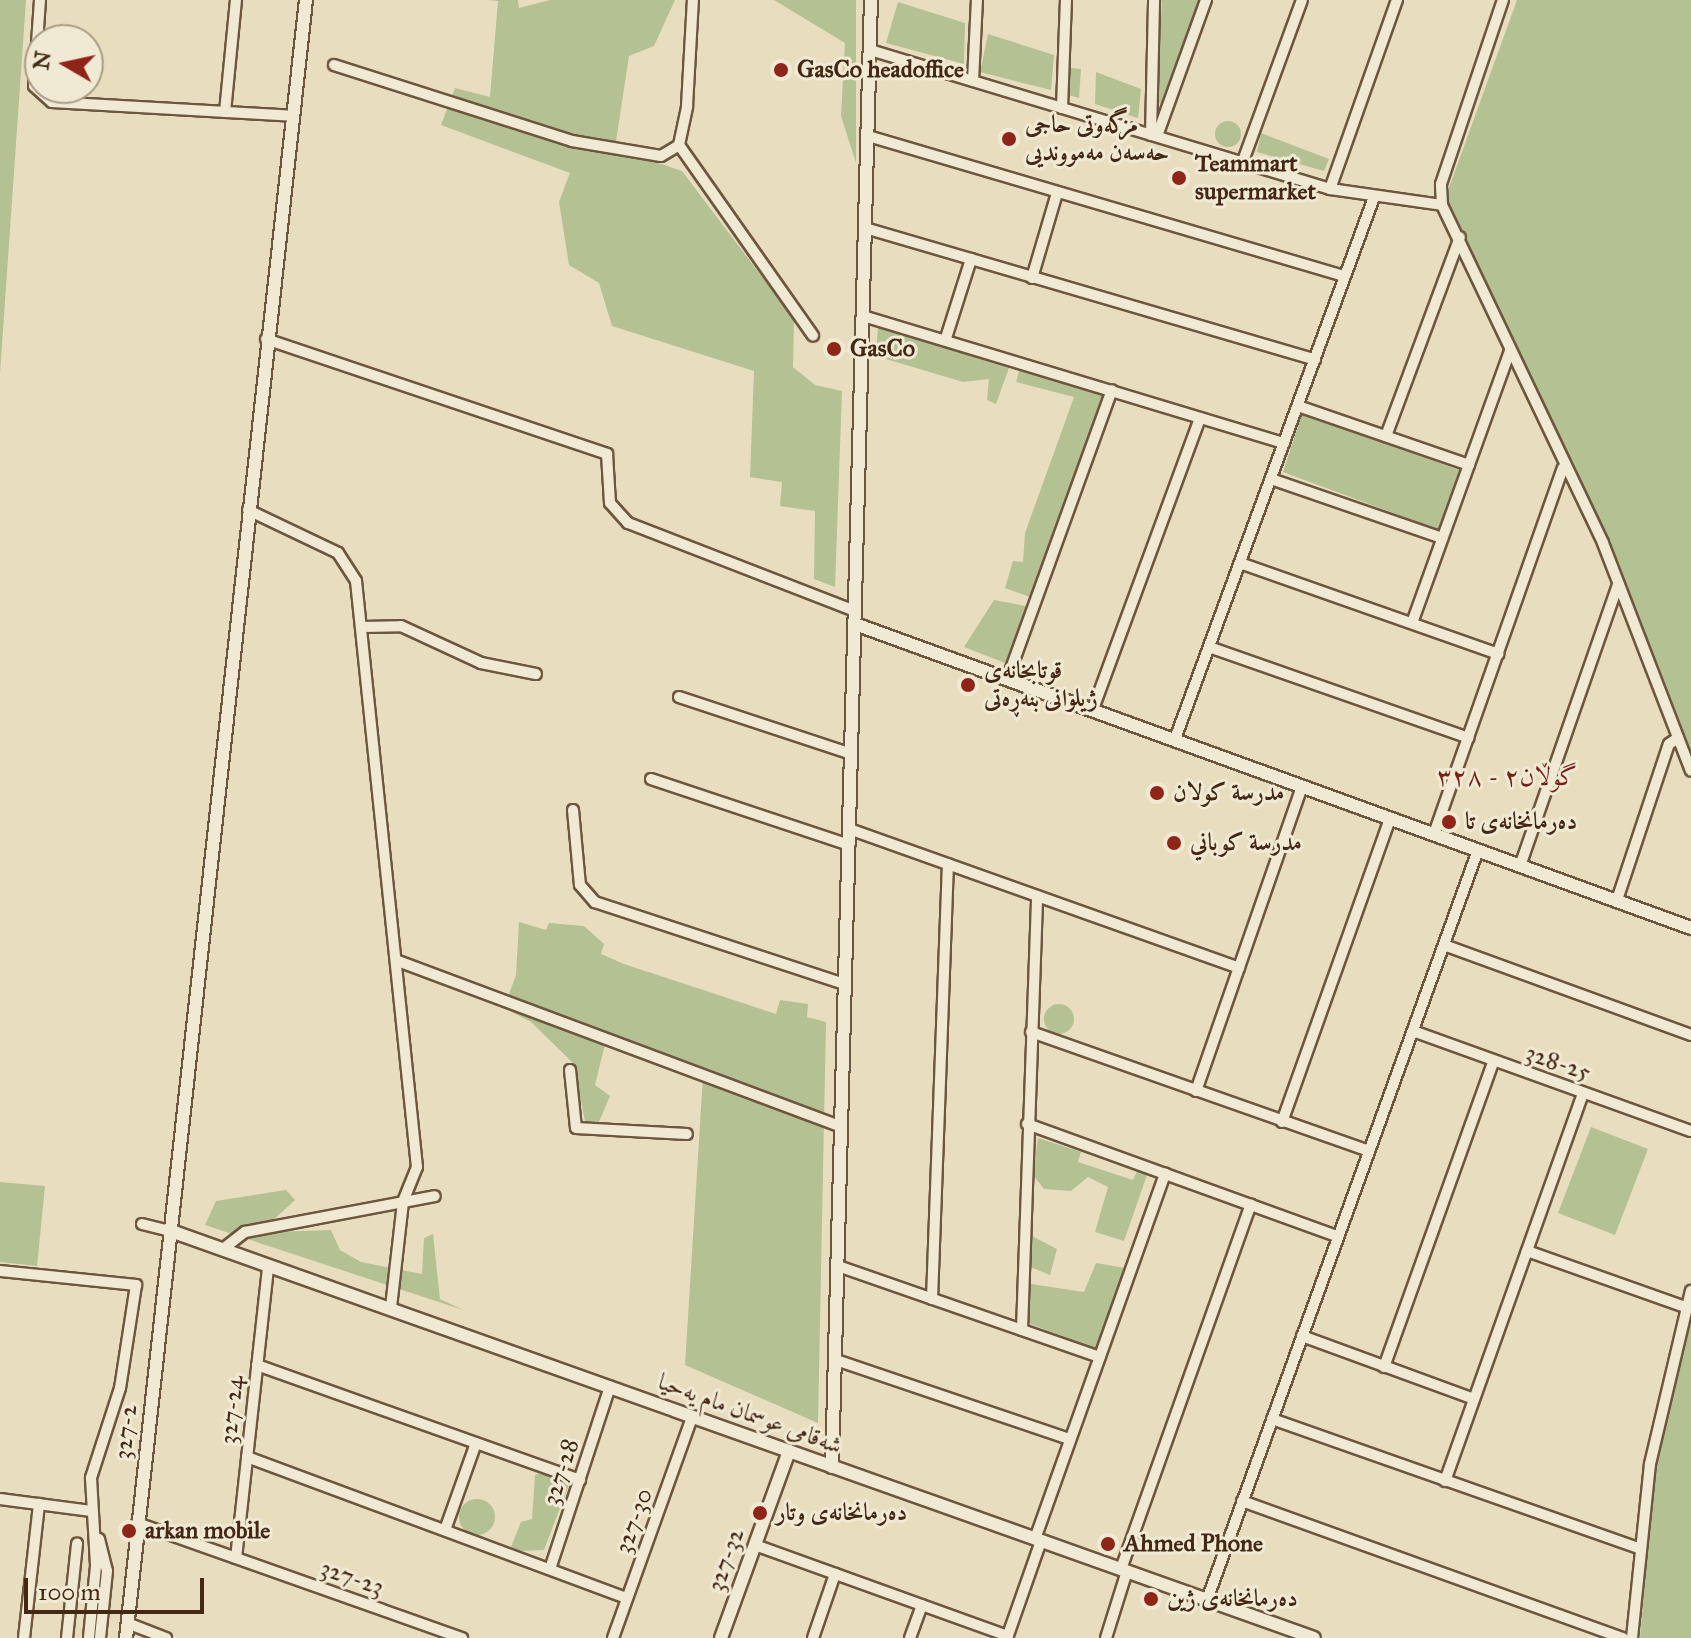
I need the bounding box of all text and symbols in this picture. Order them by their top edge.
north arrow [24,24,104,104]
text: N [27,49,57,72]
place label: GasCo headoffice [797,56,964,84]
marker: GasCo headoffice [772,61,790,79]
place label: مزگەوتی حاجی حەسەن مەمووندیی [1025,111,1169,167]
marker: مزگەوتی حاجی حەسەن مەمووندیی [1000,130,1018,148]
place label: Teammart supermarket [1195,150,1316,206]
marker: Teammart supermarket [1170,169,1188,187]
place label: GasCo [850,335,915,363]
marker: GasCo [825,340,843,358]
place label: قوتابخانەی ژیلوانی بنەڕەتی [984,657,1098,713]
marker: قوتابخانەی ژیلوانی بنەڕەتی [959,676,977,694]
district label: گوڵان٢ - ٣٢٨ [1437,761,1577,793]
place label: مدرسة كولان [1173,779,1284,807]
marker: مدرسة كولان [1148,784,1166,802]
place label: دەرمانخانەی تا [1465,808,1577,836]
marker: دەرمانخانەی تا [1440,813,1458,831]
place label: مدرسة كوباني [1190,829,1302,857]
marker: مدرسة كوباني [1165,834,1183,852]
street label: 328-25 [1522,1038,1594,1088]
street label: شەقامی عوسمان مام یەحیا [654,1367,846,1461]
street label: 327-24 [214,1374,250,1446]
street label: 327-2 [108,1403,144,1461]
street label: 327-28 [537,1435,585,1509]
street label: 327-30 [609,1485,659,1557]
place label: دەرمانخانەی وتار [776,1499,907,1527]
marker: دەرمانخانەی وتار [751,1504,769,1522]
place label: arkan mobile [145,1517,270,1545]
marker: arkan mobile [120,1522,138,1540]
street label: 327-32 [701,1525,751,1595]
place label: Ahmed Phone [1124,1530,1263,1558]
marker: Ahmed Phone [1099,1535,1117,1553]
street label: 327-23 [317,1554,387,1602]
scale bar [28,1562,208,1612]
text: 100 m [38,1577,101,1607]
place label: دەرمانخانەی ژین [1167,1585,1298,1613]
marker: دەرمانخانەی ژین [1142,1590,1160,1608]

